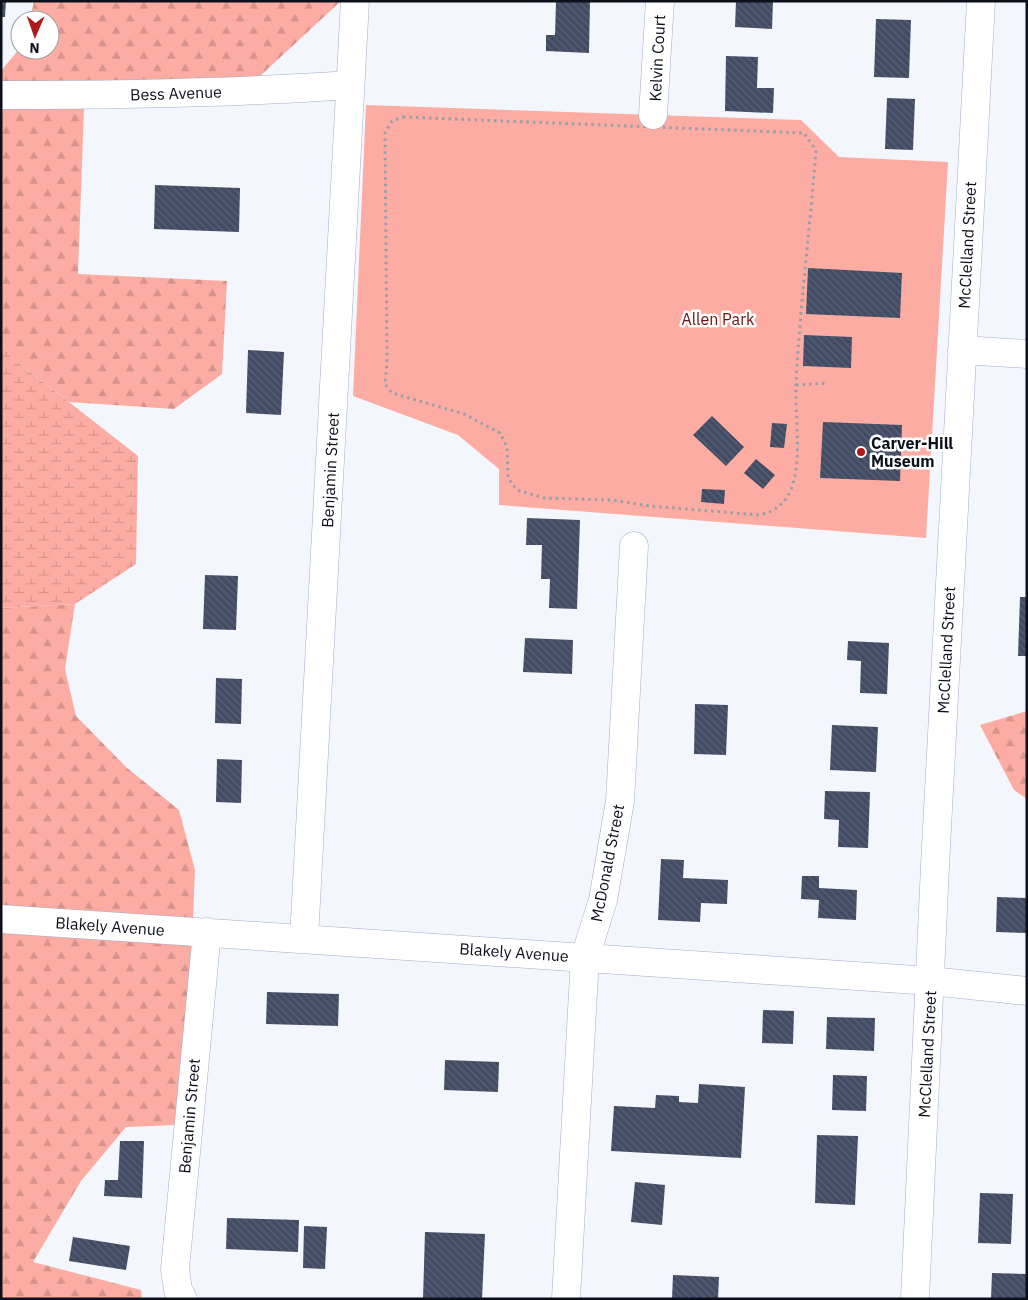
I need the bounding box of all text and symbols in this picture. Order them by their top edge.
north arrow [10,10,60,60]
street label: Kelvin Court [645,14,669,102]
text: N [29,39,40,57]
street label: Bess Avenue [130,81,222,105]
street label: McClelland Street [954,181,980,309]
park label: Allen Park [682,309,755,329]
street label: Benjamin Street [317,412,343,528]
place label: Carver-Hill Museum [871,433,953,471]
marker: Carver-Hill Museum [855,446,867,458]
street label: McClelland Street [933,586,959,714]
street label: McDonald Street [586,802,628,924]
street label: Blakely Avenue [55,912,166,940]
street label: Blakely Avenue [459,938,570,966]
street label: McClelland Street [914,990,940,1118]
street label: Benjamin Street [174,1058,204,1174]

